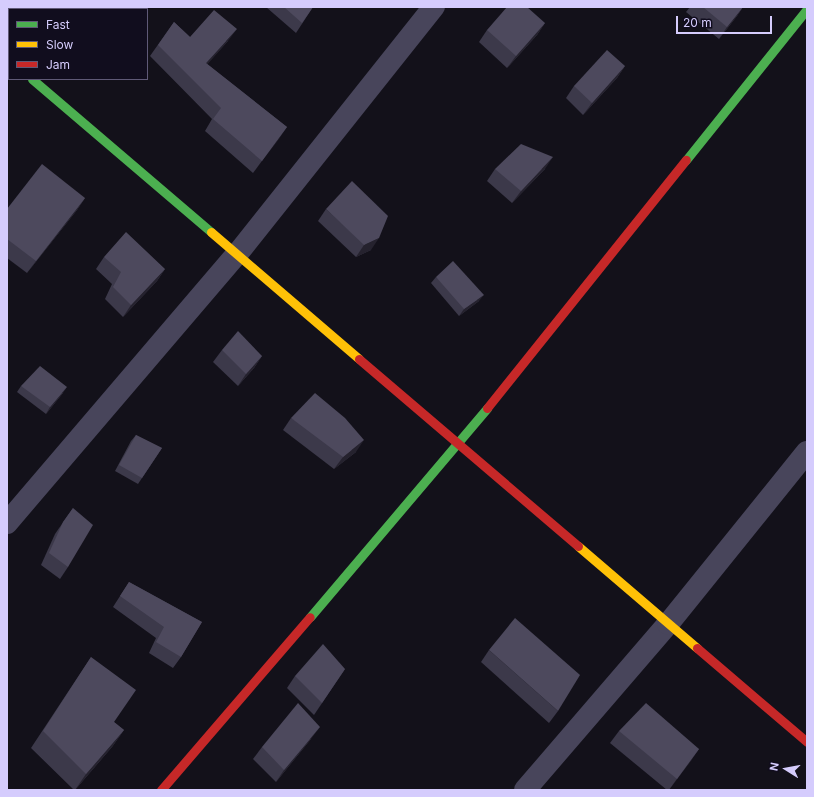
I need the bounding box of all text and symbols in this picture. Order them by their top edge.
legend [8,8,148,80]
scale bar [678,8,774,34]
text: 20 m [683,15,712,30]
text: Fast [46,17,70,32]
text: Slow [46,37,73,52]
text: Jam [46,57,70,72]
north arrow [766,749,806,789]
text: N [767,761,782,772]

